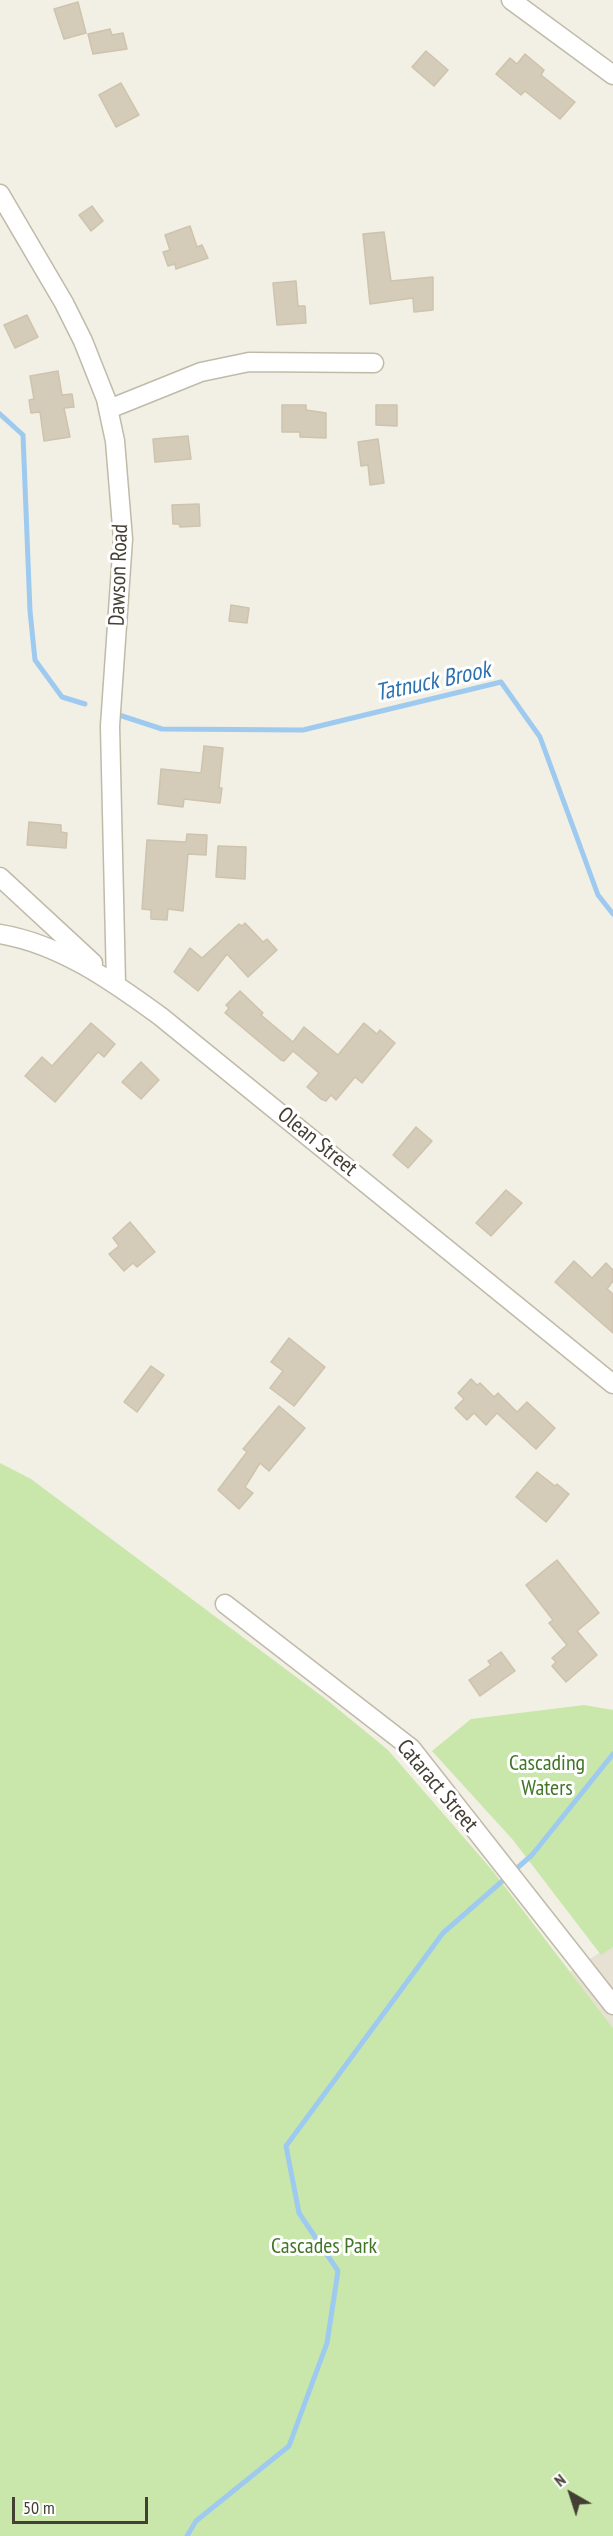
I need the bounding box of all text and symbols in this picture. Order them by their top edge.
street label: Dawson Road [104,524,134,626]
water label: Tatnuck Brook [373,656,493,708]
street label: Olean Street [272,1102,362,1182]
street label: Cataract Street [391,1734,483,1838]
park label: Cascading Waters [509,1751,585,1802]
park label: Cascades Park [271,2234,377,2260]
north arrow [541,2464,601,2524]
text: N [550,2470,569,2491]
scale bar [15,2485,152,2523]
text: 50 m [23,2496,55,2519]

